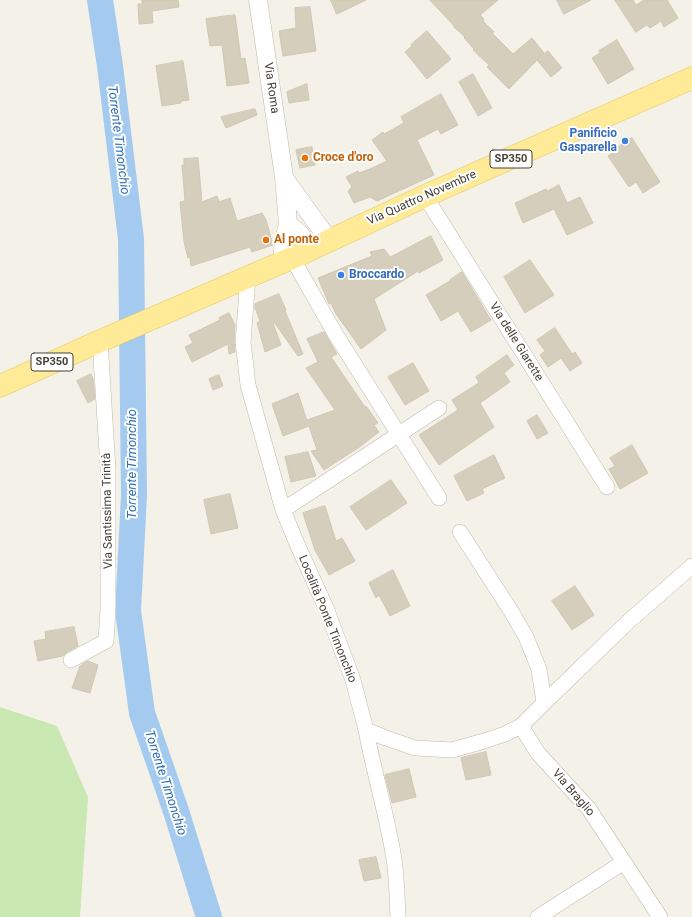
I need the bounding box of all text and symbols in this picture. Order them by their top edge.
street label: Via Roma [260,62,282,114]
water label: Torrente Timonchio [104,85,132,195]
place label: Panificio Gasparella [560,127,617,155]
marker: Panificio Gasparella [620,136,630,146]
road number: SP350 [490,150,532,168]
place label: Croce d'oro [313,151,374,165]
marker: Croce d'oro [300,153,310,163]
street label: Via Quattro Novembre [365,167,479,229]
place label: Al ponte [274,233,319,247]
marker: Al ponte [261,235,271,245]
place label: Broccardo [349,268,404,282]
marker: Broccardo [336,270,346,280]
street label: Via delle Giarette [486,300,546,384]
road number: SP350 [31,353,73,371]
water label: Torrente Timonchio [125,409,141,519]
street label: Via Santissima Trinità [100,453,116,569]
street label: Località Ponte Timonchio [295,553,359,685]
water label: Torrente Timonchio [141,728,189,838]
street label: Via Braglio [549,767,597,819]

